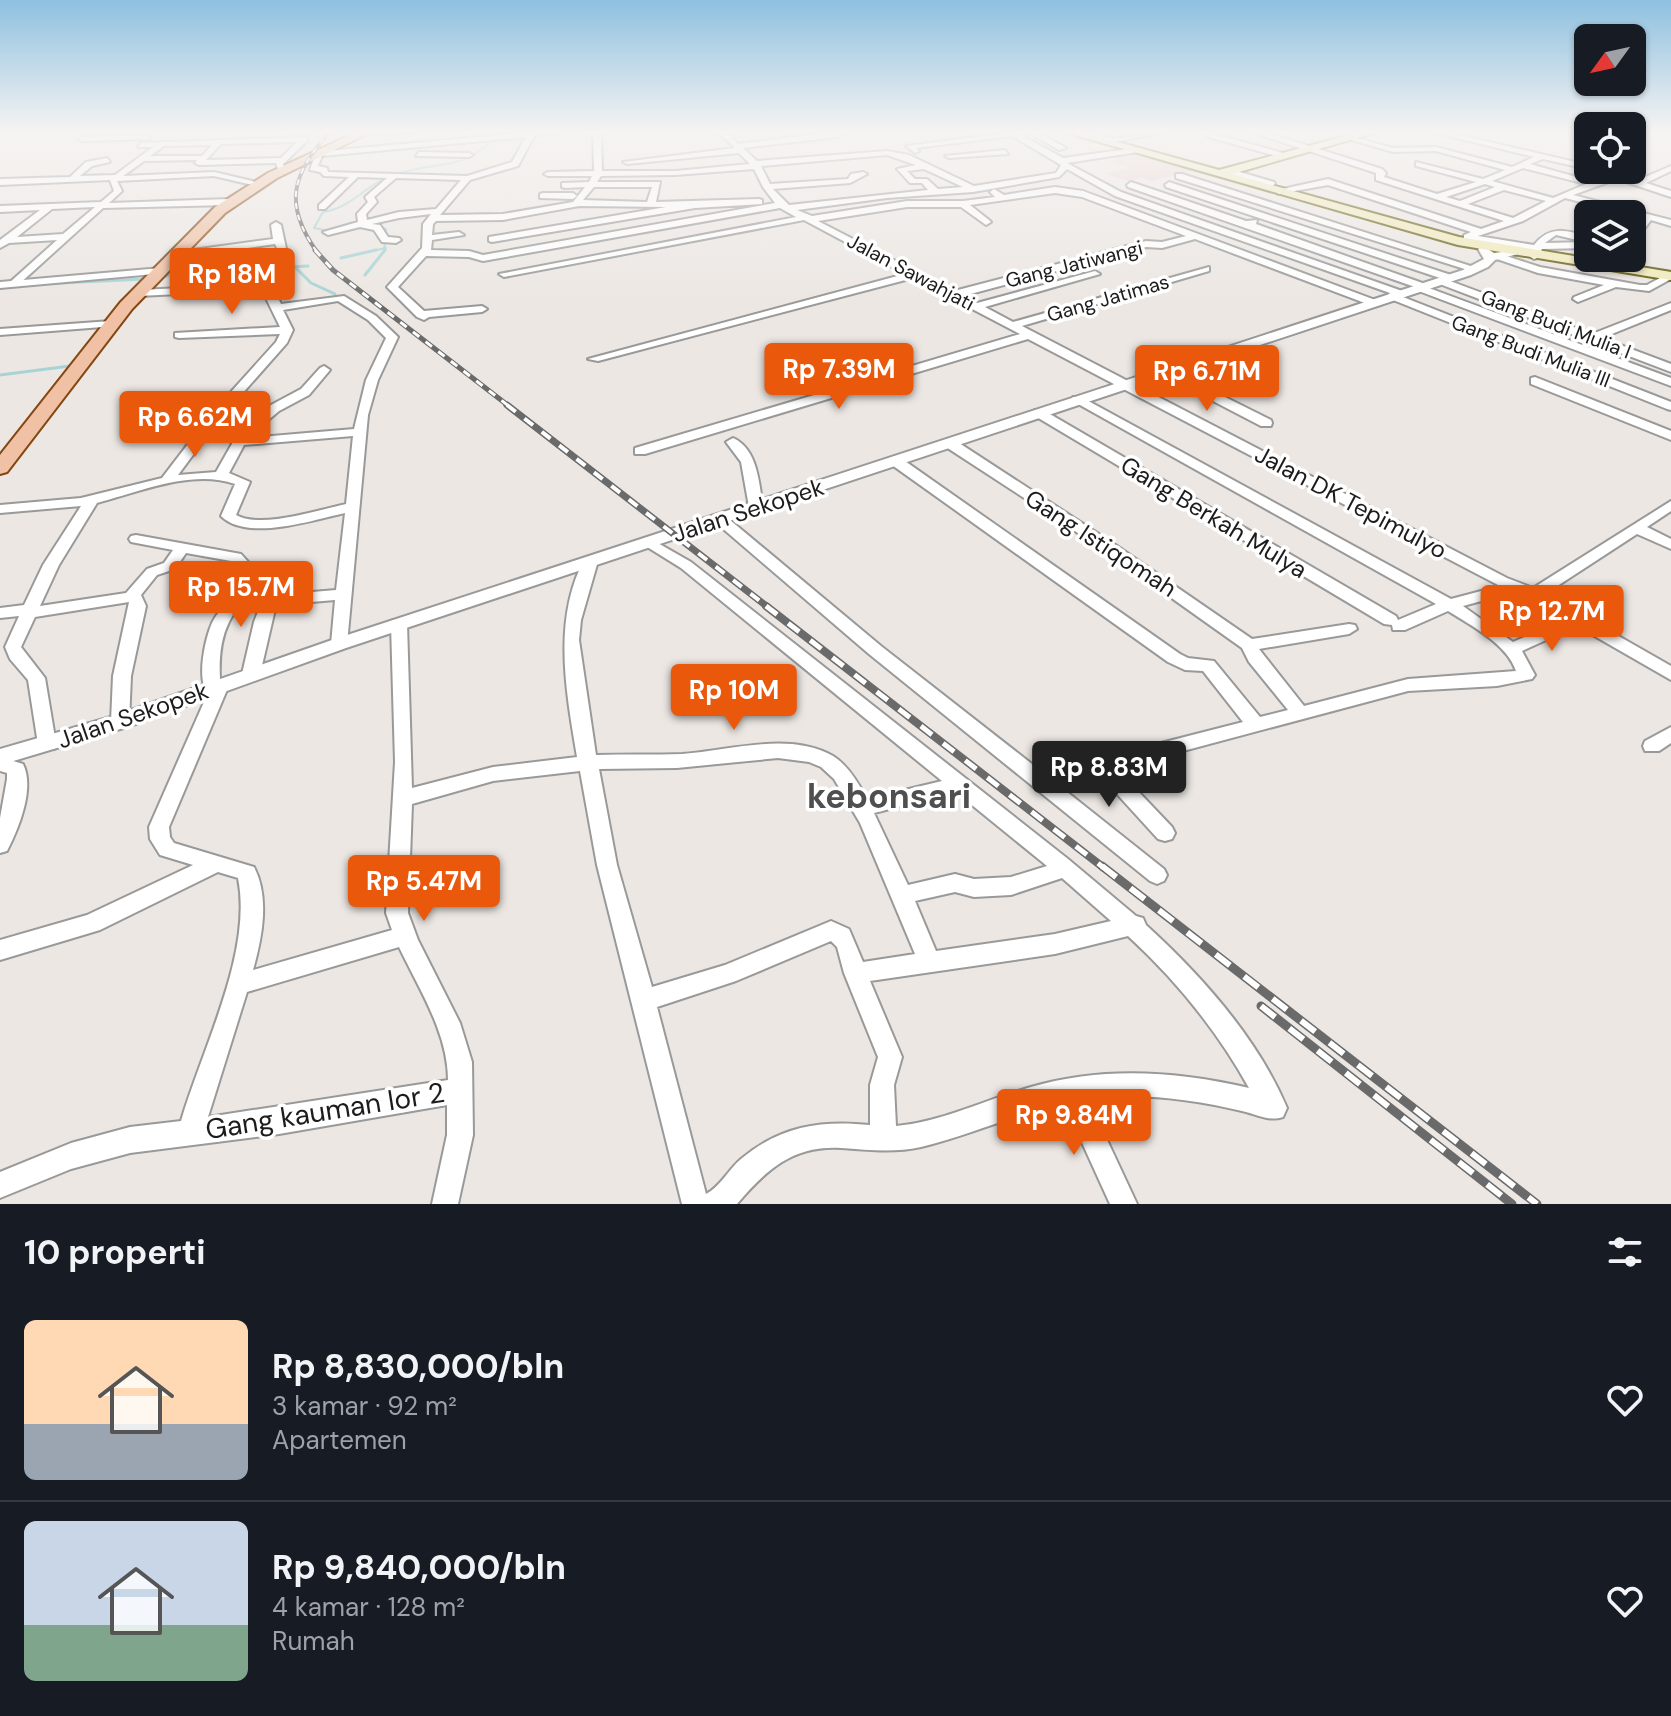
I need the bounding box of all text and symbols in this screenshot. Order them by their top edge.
north arrow [1574,24,1646,96]
map controls [1574,24,1646,272]
button: locate [1574,112,1646,184]
button: layers [1574,200,1646,272]
street label: Jalan Sawahjati [843,227,979,317]
street label: Gang Jatiwangi [1003,234,1145,294]
pin: Rp 18M [167,248,297,316]
text: Rp 18M [188,257,276,291]
street label: Gang Jatimas [1044,268,1172,328]
street label: Gang Budi Mulia I [1477,283,1635,365]
street label: Gang Budi Mulia III [1448,309,1614,393]
pin: Rp 7.39M [756,343,922,411]
pin: Rp 6.71M [1124,345,1290,413]
text: Rp 7.39M [782,352,896,386]
text: Rp 6.71M [1153,354,1261,388]
pin: Rp 6.62M [112,391,278,459]
text: Rp 6.62M [137,400,253,434]
street label: Jalan DK Tepimulyo [1250,438,1452,566]
street label: Gang Berkah Mulya [1115,449,1313,585]
street label: Jalan Sekopek [668,471,828,549]
street label: Gang Istiqomah [1019,482,1183,604]
pin: Rp 15.7M [158,561,324,629]
text: Rp 15.7M [187,570,295,604]
pin: Rp 12.7M [1469,585,1635,653]
text: Rp 12.7M [1499,594,1605,628]
pin: Rp 10M [669,664,799,732]
text: Rp 10M [689,673,779,707]
street label: Jalan Sekopek [54,675,212,755]
pin: Rp 8.83M [1026,741,1192,809]
text: Rp 8.83M [1050,750,1168,784]
district label: kebonsari [807,774,971,819]
pin: Rp 5.47M [341,855,507,923]
text: Rp 5.47M [366,864,482,898]
street label: Gang kauman lor 2 [203,1074,447,1148]
pin: Rp 9.84M [991,1089,1157,1157]
text: Rp 9.84M [1015,1098,1133,1132]
text: 10 properti [24,1230,206,1275]
icon: filters [1603,1230,1647,1274]
text: Rp 8,830,000/bln [272,1344,564,1389]
icon: home [88,1352,184,1448]
icon: heart [1603,1378,1647,1422]
text: 3 kamar · 92 m² [272,1389,457,1423]
text: Apartemen [272,1423,407,1457]
text: Rp 9,840,000/bln [272,1545,566,1590]
icon: home [88,1553,184,1649]
icon: heart [1603,1579,1647,1623]
text: 4 kamar · 128 m² [272,1590,465,1624]
text: Rumah [272,1624,355,1658]

